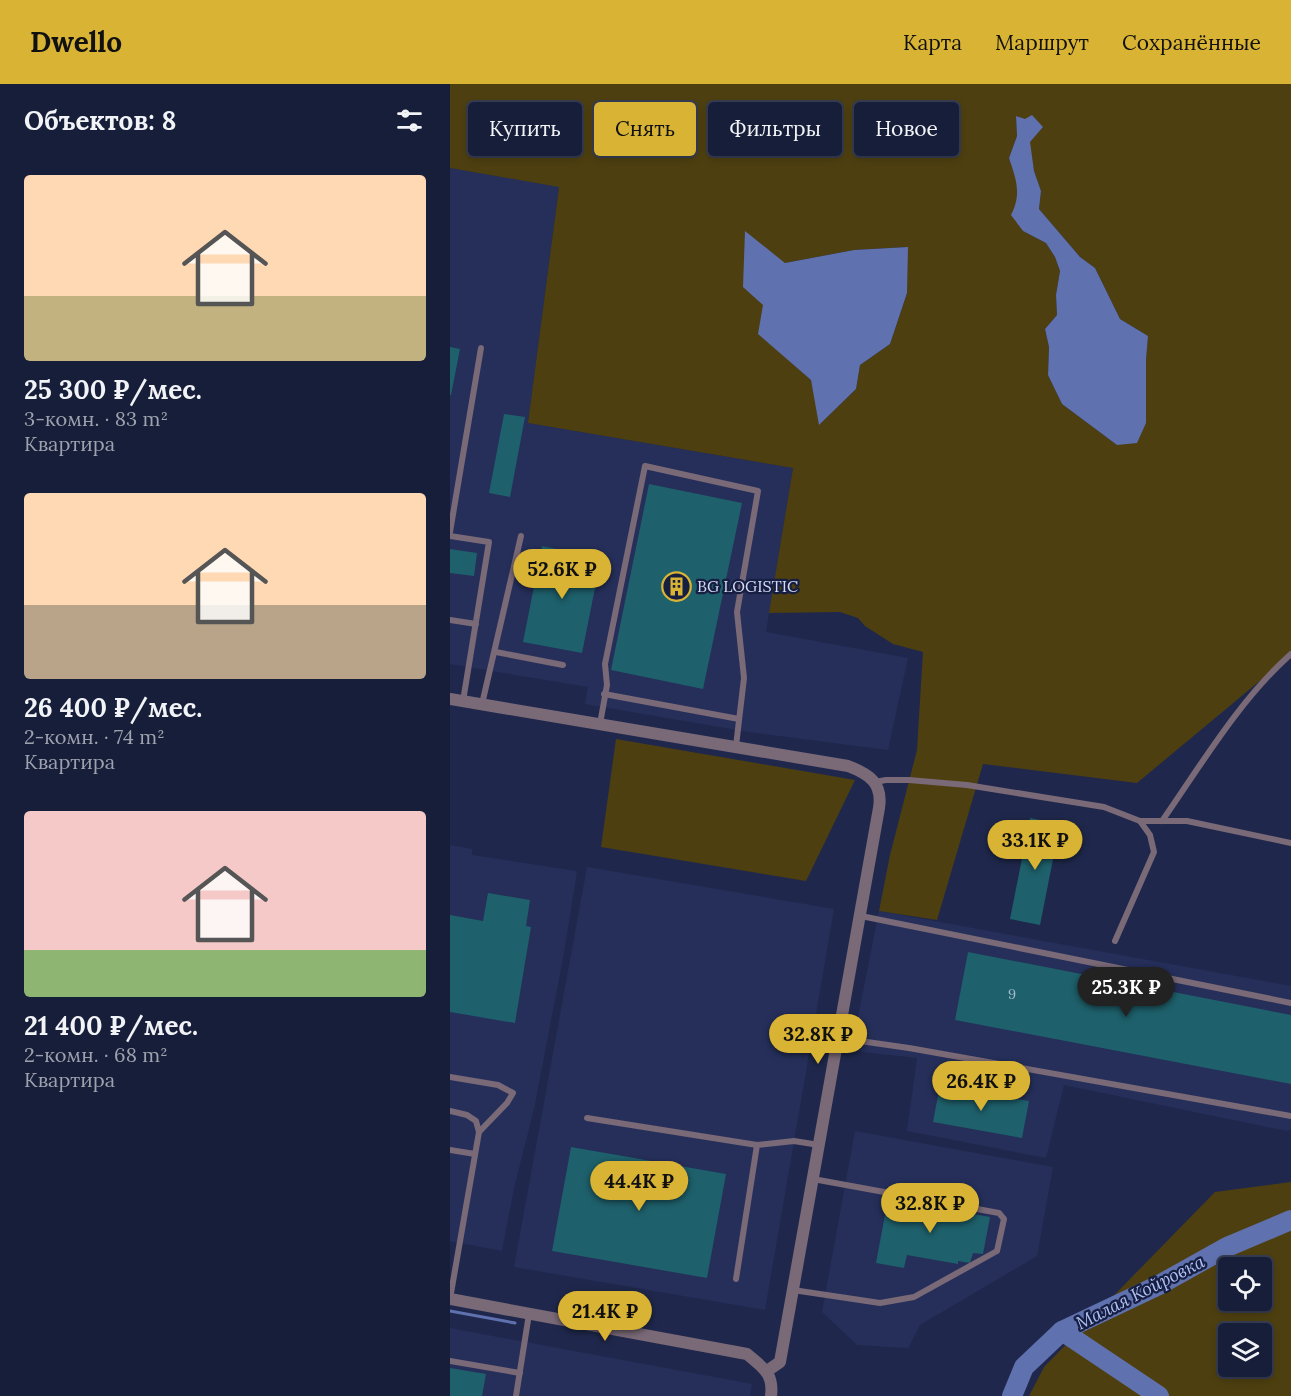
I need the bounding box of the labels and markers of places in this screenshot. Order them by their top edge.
pin: 52.6K ₽ [507,549,617,600]
building icon: BG LOGISTIC [660,570,692,602]
place label: BG LOGISTIC [697,576,798,596]
pin: 33.1K ₽ [980,820,1090,871]
pin: 25.3K ₽ [1071,967,1181,1018]
pin: 32.8K ₽ [763,1014,873,1065]
pin: 26.4K ₽ [926,1061,1036,1112]
pin: 44.4K ₽ [584,1161,694,1212]
pin: 32.8K ₽ [875,1183,985,1234]
pin: 21.4K ₽ [550,1291,660,1342]

